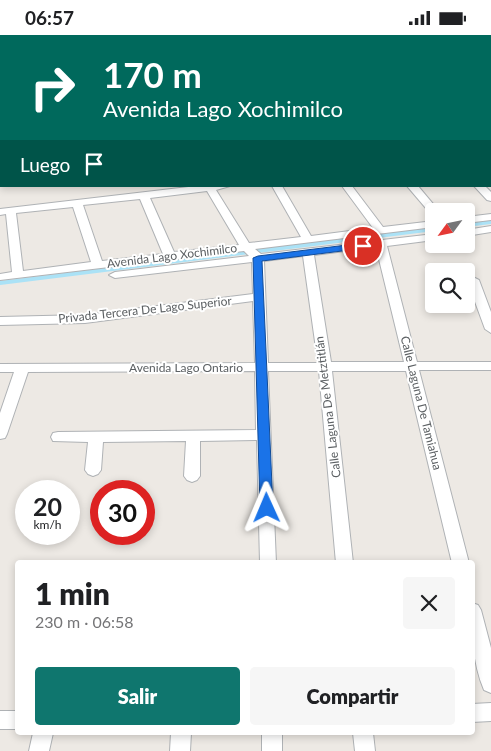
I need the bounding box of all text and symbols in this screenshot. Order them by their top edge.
text: 06:57 [25,6,74,29]
text: 170 m [103,53,202,95]
icon: right [20,55,85,120]
text: Avenida Lago Xochimilco [103,95,343,122]
icon: arrive [80,150,108,178]
text: Luego [20,153,70,176]
north arrow [425,203,475,253]
map controls [425,203,475,313]
pin [342,225,384,267]
icon: arrive [349,232,377,260]
street label: Avenida Lago Xochimilco [106,240,238,271]
button: search [425,263,475,313]
street label: Privada Tercera De Lago Superior [58,293,233,326]
street label: Calle Laguna De Tamiahua [398,334,445,472]
street label: Calle Laguna De Metztitlán [311,335,344,479]
street label: Avenida Lago Ontario [129,360,243,375]
speed limit sign: 30 [90,480,155,545]
position arrow [240,481,292,533]
text: 20 [33,491,62,521]
text: km/h [33,517,62,532]
text: 1 min [35,575,110,611]
button: close [403,577,455,629]
text: 230 m · 06:58 [35,612,134,631]
button: Salir [35,667,240,725]
button: Compartir [250,667,455,725]

